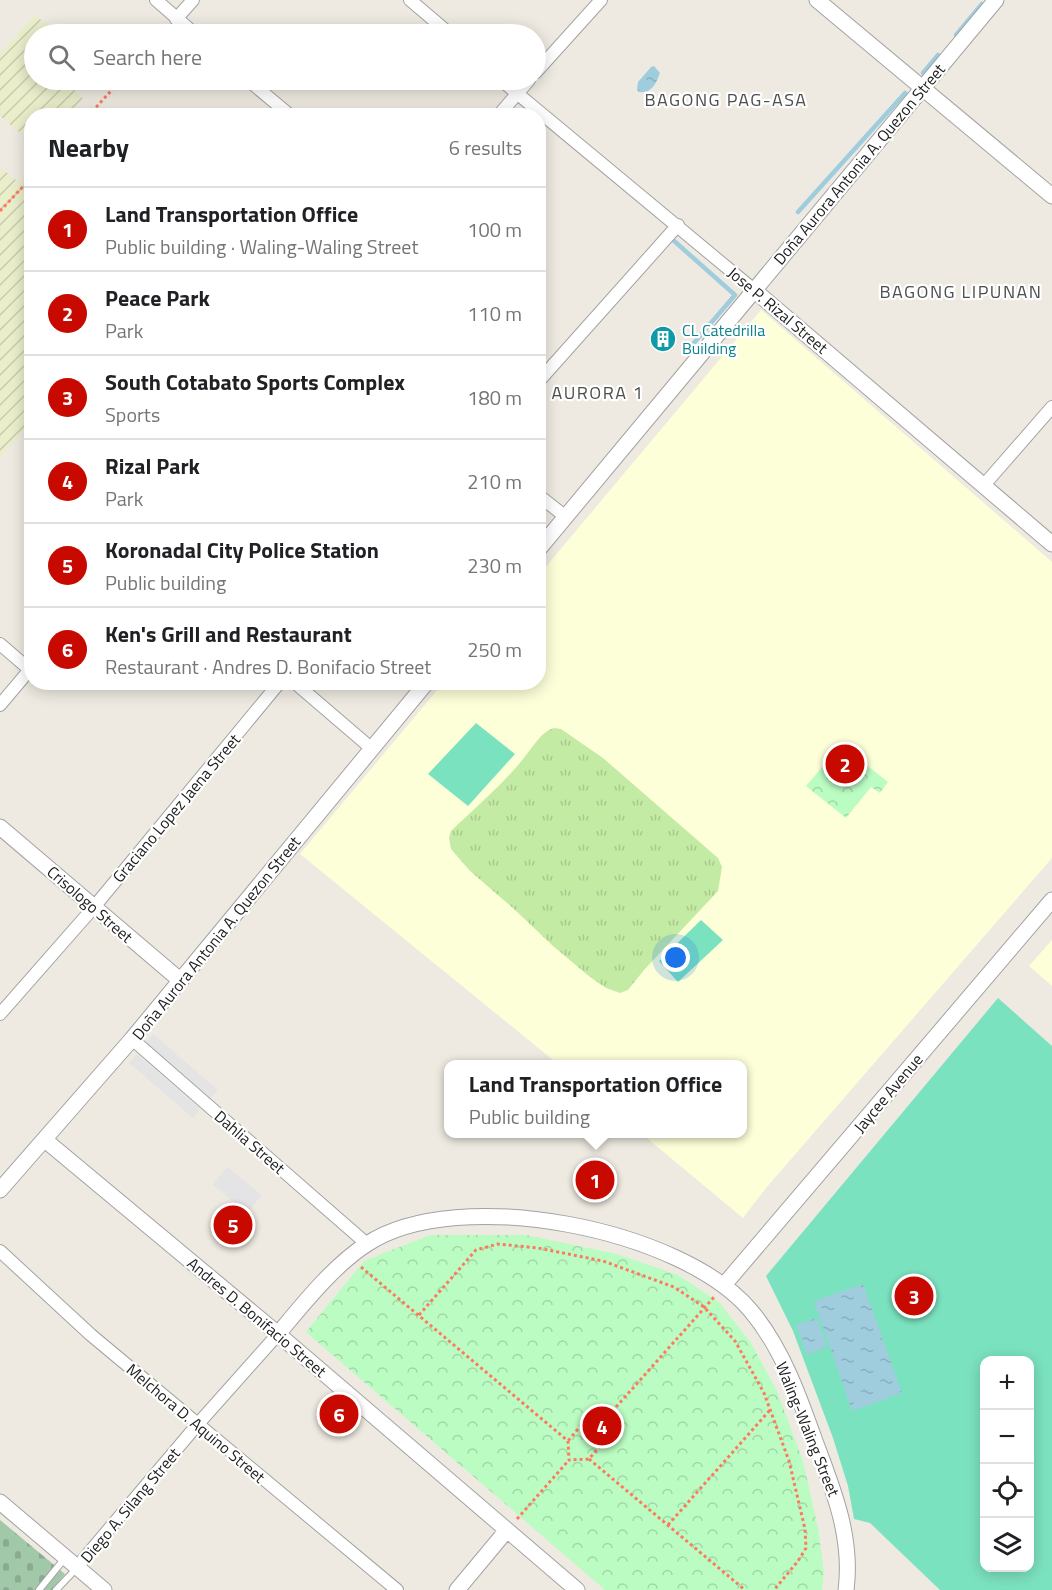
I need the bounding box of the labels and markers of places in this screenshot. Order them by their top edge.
place label: CL Catedrilla Building [682,318,765,360]
building icon: CL Catedrilla Building [648,324,678,354]
pin: 2 [826,742,864,786]
pin: 1 [576,1158,614,1202]
pin: 5 [214,1202,252,1248]
pin: 3 [894,1274,934,1318]
pin: 6 [320,1392,358,1436]
pin: 4 [582,1404,622,1448]

